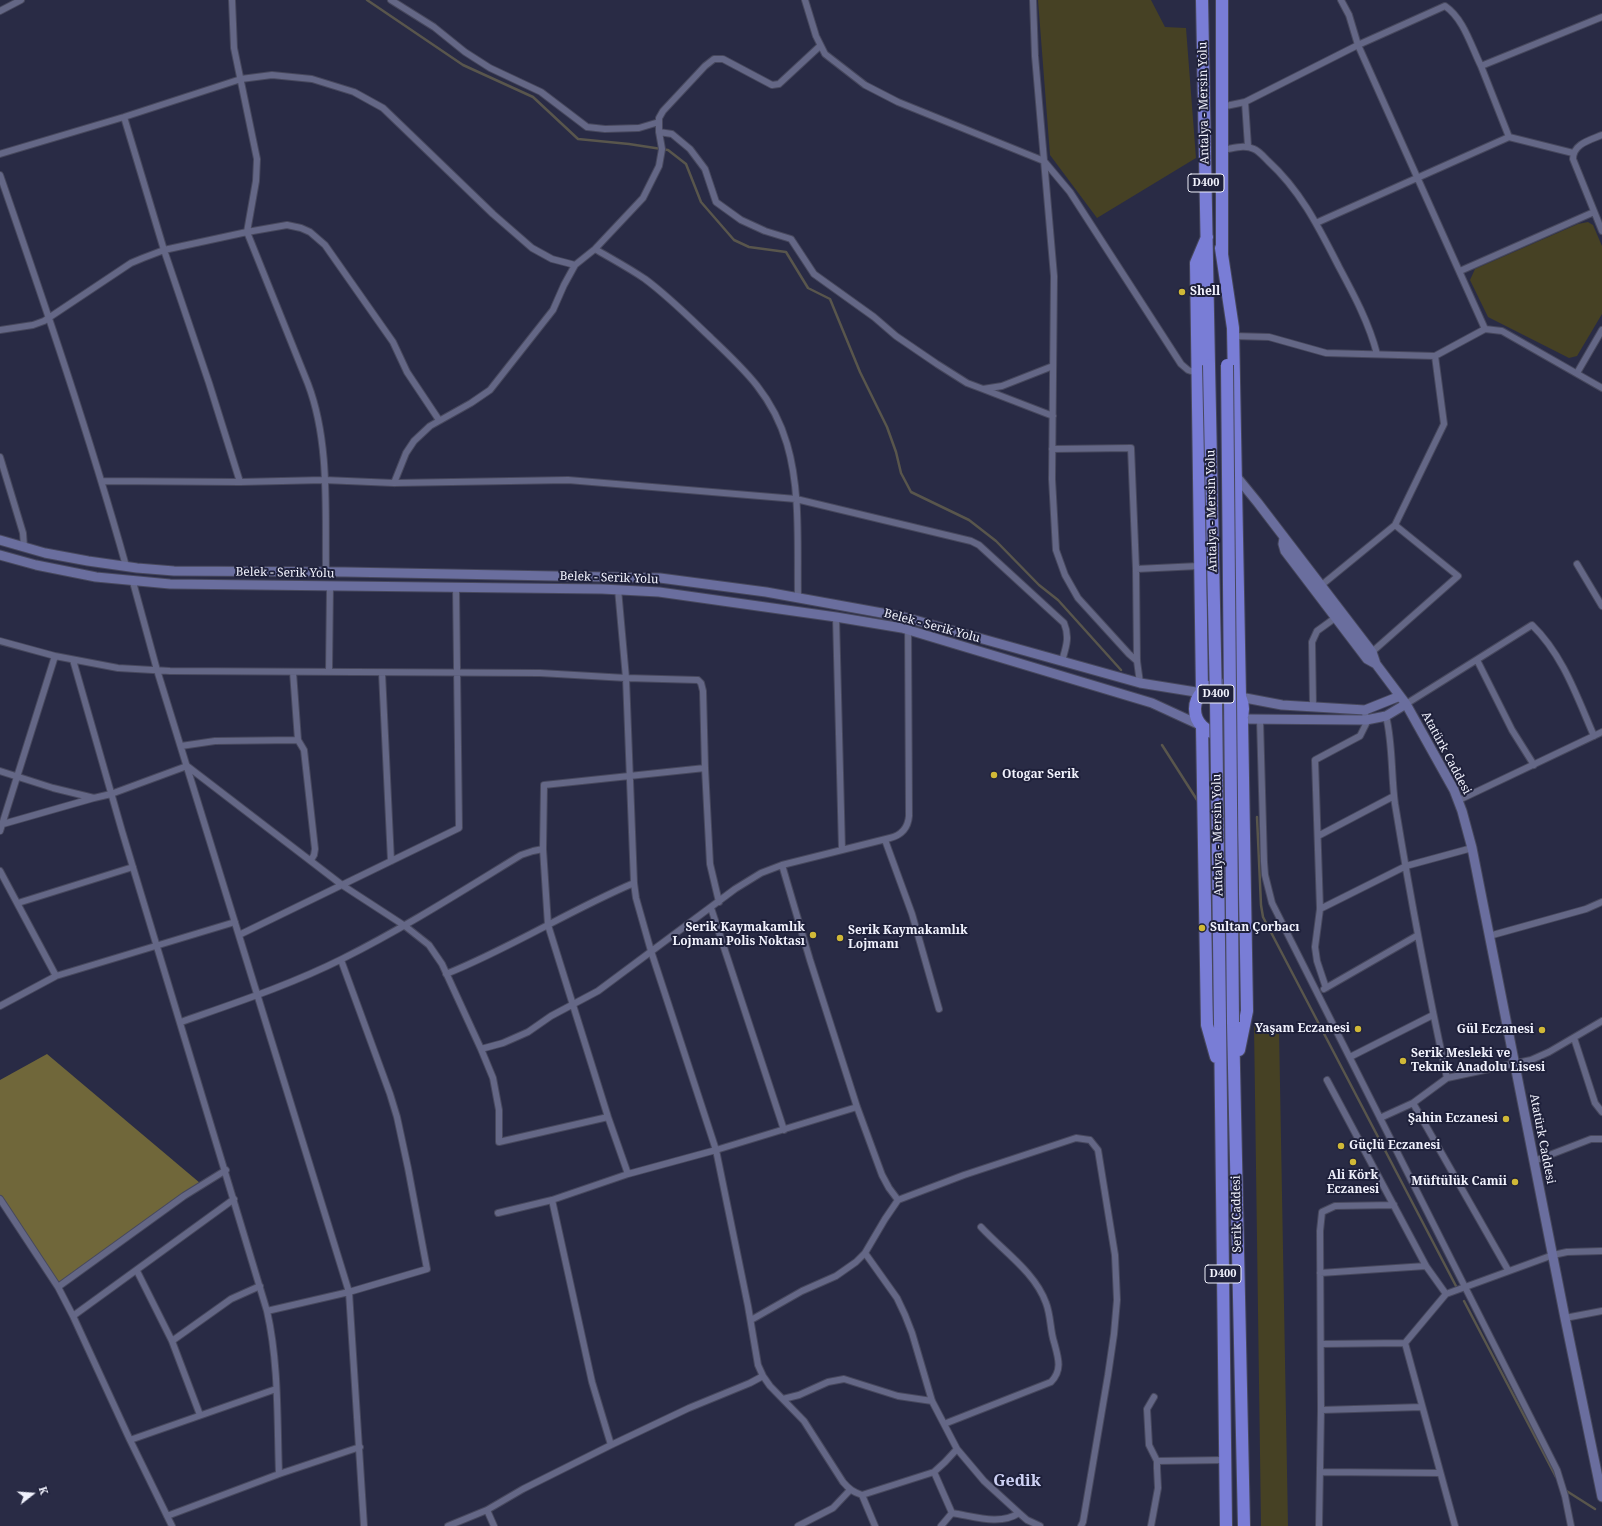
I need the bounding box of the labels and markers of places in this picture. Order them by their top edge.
place label: Shell [1190,285,1220,299]
marker: Shell [1177,287,1187,297]
place label: Otogar Serik [1002,768,1079,782]
marker: Otogar Serik [989,770,999,780]
place label: Serik Kaymakamlık Lojmanı Polis Noktası [672,921,805,949]
place label: Sultan Çorbacı [1210,921,1300,935]
marker: Sultan Çorbacı [1197,923,1207,933]
place label: Serik Kaymakamlık Lojmanı [848,924,968,952]
marker: Serik Kaymakamlık Lojmanı Polis Noktası [808,930,818,940]
marker: Serik Kaymakamlık Lojmanı [835,933,845,943]
place label: Yaşam Eczanesi [1255,1022,1350,1036]
place label: Gül Eczanesi [1457,1023,1534,1037]
marker: Yaşam Eczanesi [1353,1024,1363,1034]
marker: Gül Eczanesi [1537,1025,1547,1035]
place label: Serik Mesleki ve Teknik Anadolu Lisesi [1411,1047,1545,1075]
marker: Serik Mesleki ve Teknik Anadolu Lisesi [1398,1056,1408,1066]
place label: Şahin Eczanesi [1408,1112,1498,1126]
marker: Şahin Eczanesi [1501,1114,1511,1124]
place label: Güçlü Eczanesi [1349,1139,1440,1153]
marker: Güçlü Eczanesi [1336,1141,1346,1151]
marker: Ali Körk Eczanesi [1348,1157,1358,1167]
place label: Ali Körk Eczanesi [1327,1169,1379,1197]
place label: Müftülük Camii [1411,1175,1507,1189]
marker: Müftülük Camii [1510,1177,1520,1187]

